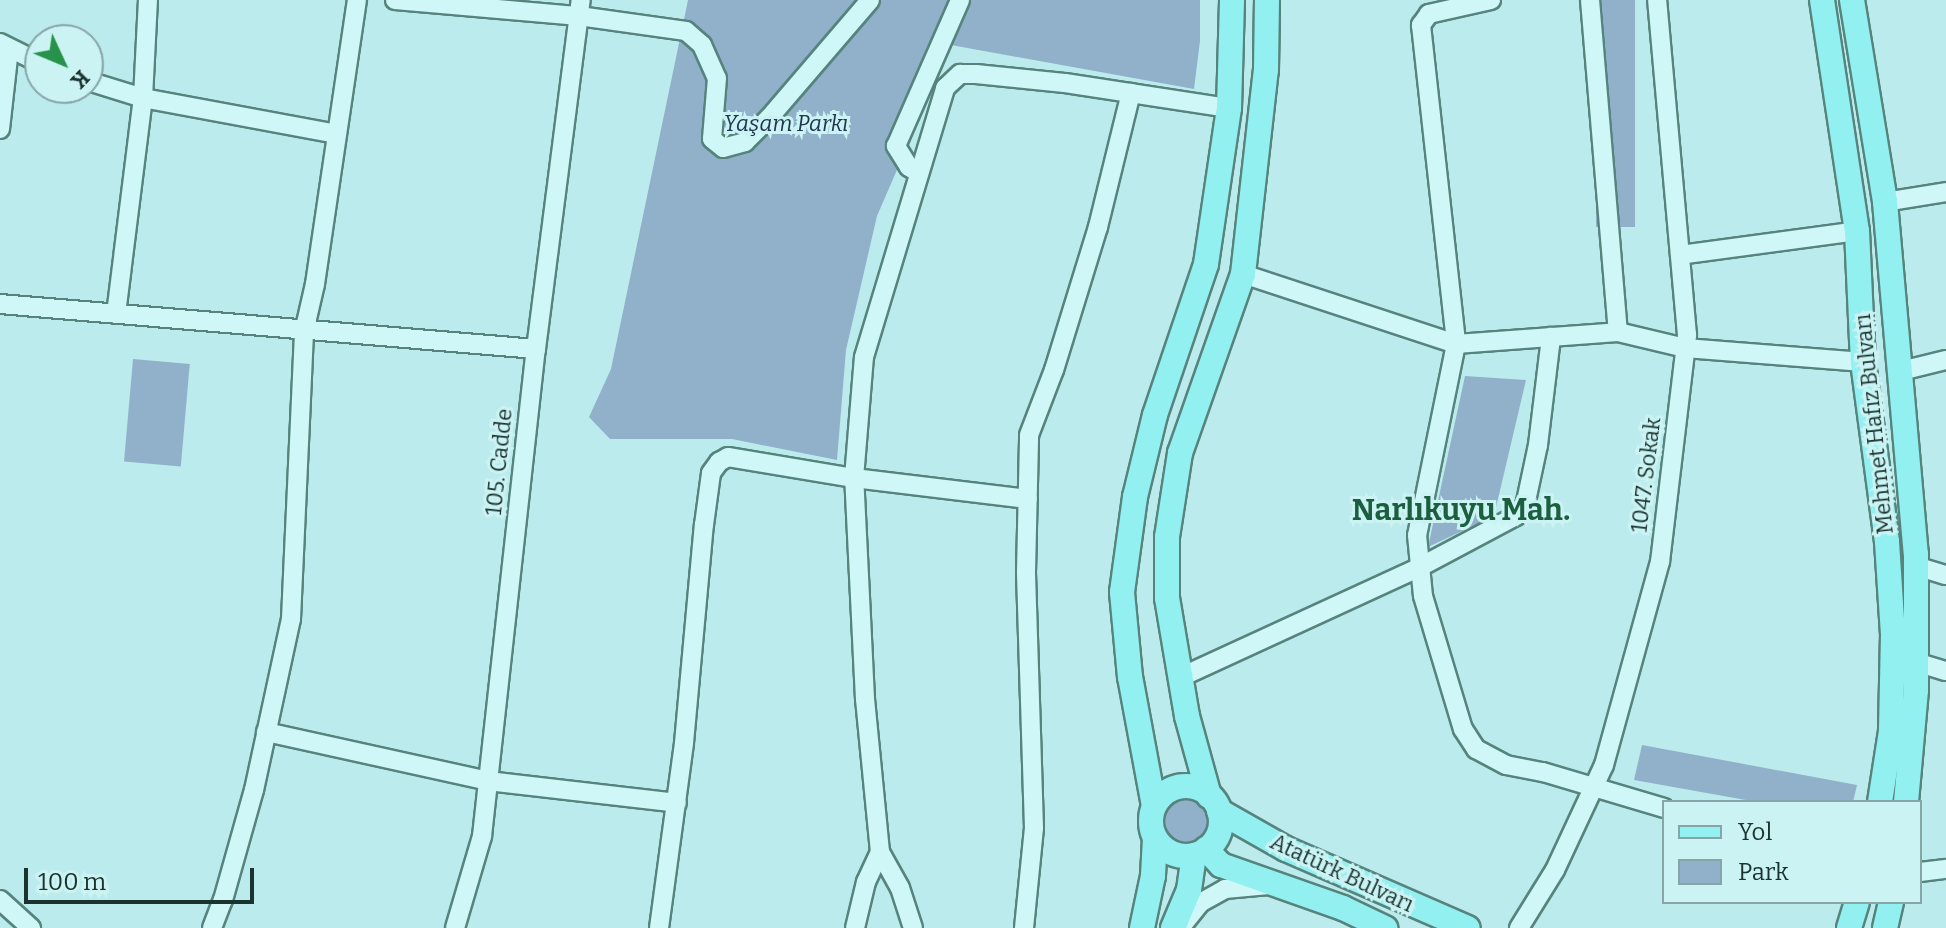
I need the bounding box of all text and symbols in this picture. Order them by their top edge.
north arrow [24,24,104,104]
text: K [65,65,95,95]
park label: Yaşam Parkı [724,111,848,137]
street label: Mehmet Hafız Bulvarı [1849,313,1899,535]
street label: 105. Cadde [480,407,518,517]
street label: 1047. Sokak [1626,416,1666,534]
district label: Narlıkuyu Mah. [1352,492,1570,528]
legend [1662,800,1922,904]
text: Yol [1738,818,1772,846]
street label: Atatürk Bulvarı [1266,828,1418,918]
scale bar [28,852,258,902]
text: Park [1738,858,1789,886]
text: 100 m [38,868,106,896]

